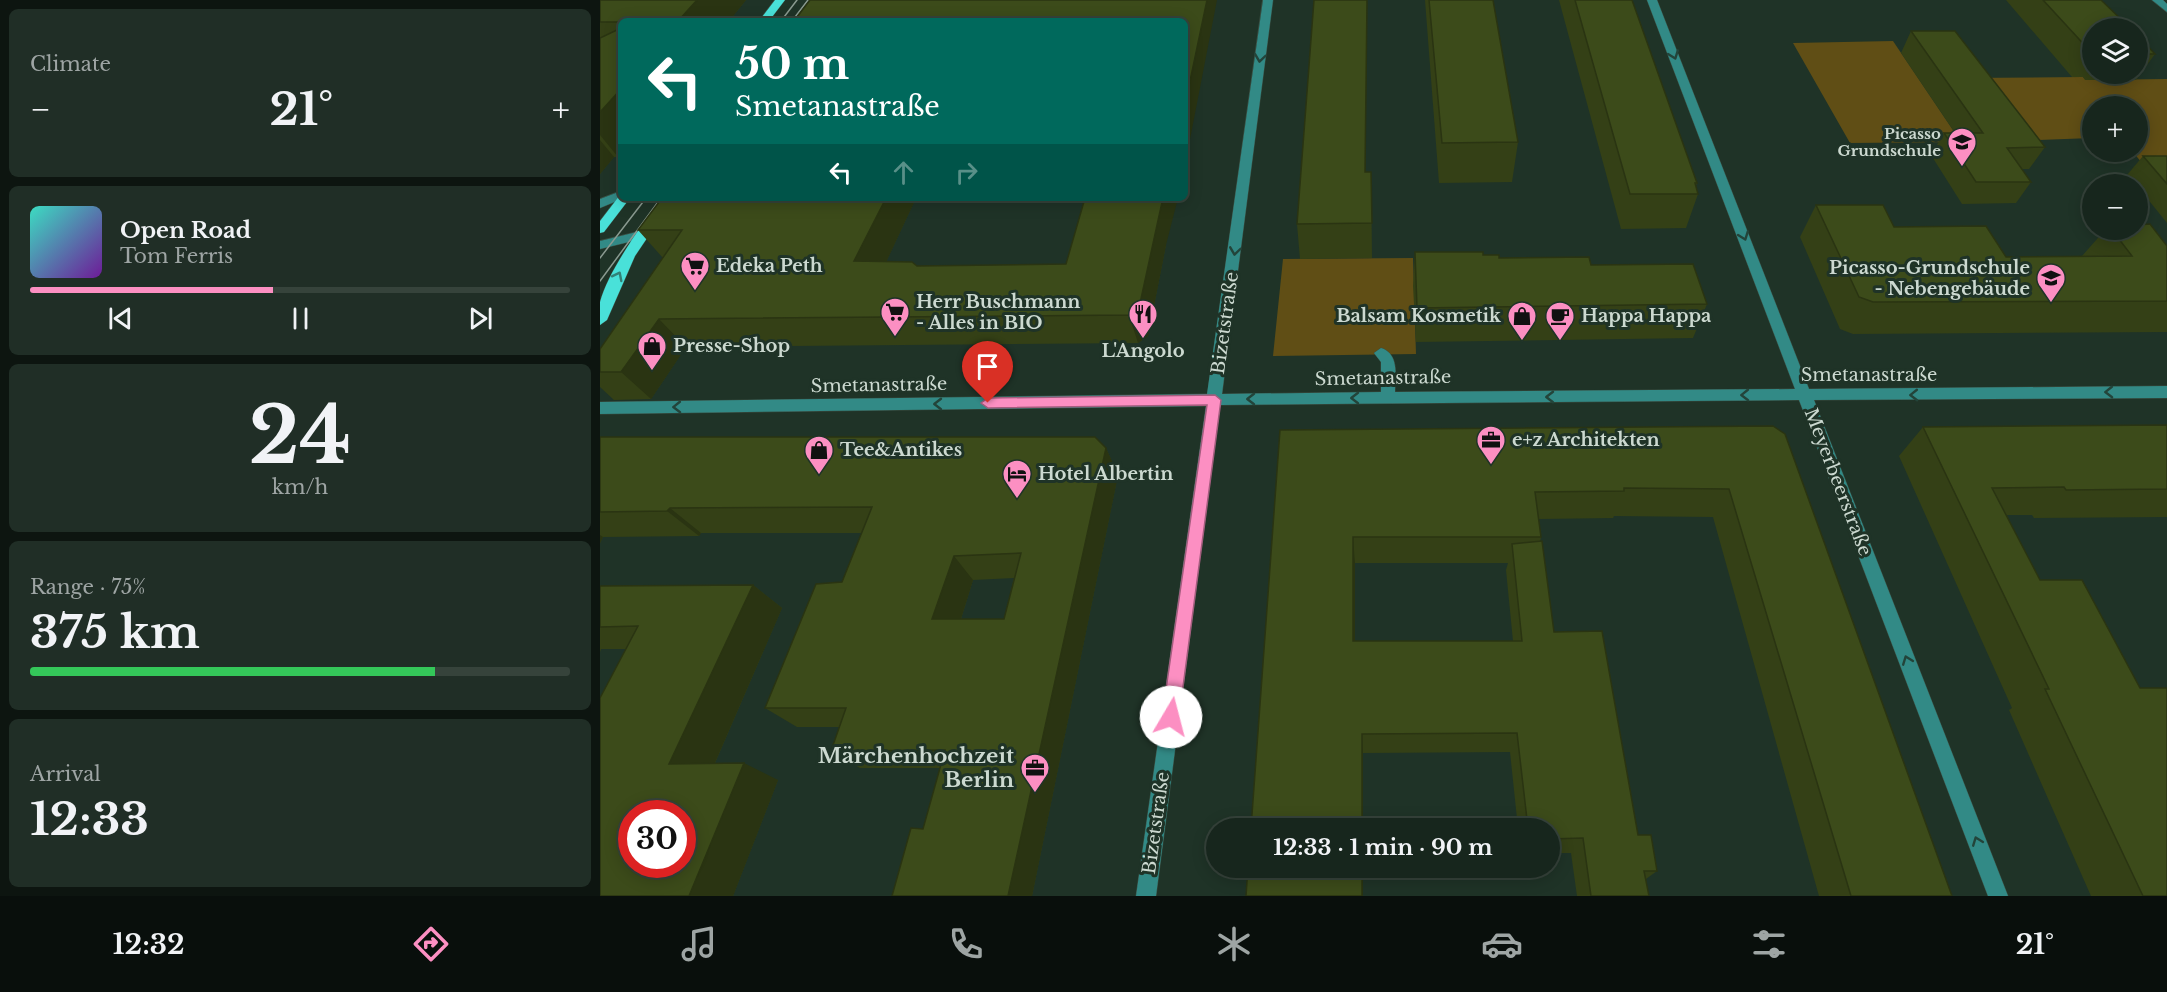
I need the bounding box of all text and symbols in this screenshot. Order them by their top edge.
map controls [2082,18,2148,240]
button: layers [2082,18,2148,84]
text: 50 m [735,38,849,90]
icon: left [636,42,714,120]
one-way arrow [1666,49,1679,59]
text: Climate [30,52,111,76]
one-way arrow [1255,53,1267,63]
text: 21° [269,81,333,137]
text: − [30,89,51,130]
text: + [552,89,570,130]
text: Smetanastraße [735,90,940,123]
button: + [2082,96,2148,162]
place label: Picasso Grundschule [1838,124,1941,160]
school or university icon: Picasso Grundschule [1946,126,1978,168]
icon: left [824,156,857,189]
icon: ahead [887,156,920,189]
icon: right [950,156,983,189]
button: − [2082,174,2148,240]
text: Open Road [120,217,251,244]
one-way arrow [1737,230,1749,241]
text: Tom Ferris [120,244,233,268]
one-way arrow [1229,247,1241,256]
supermarket icon: Edeka Peth [679,250,711,292]
place label: Edeka Peth [716,255,823,277]
place label: Picasso-Grundschule - Nebengebäude [1829,257,2030,300]
school or university icon: Picasso-Grundschule - Nebengebäude [2035,262,2067,304]
street label: Bizetstraße [1207,270,1243,376]
one-way arrow [611,272,623,283]
place label: Herr Buschmann - Alles in BIO [916,291,1080,334]
supermarket icon: Herr Buschmann - Alles in BIO [879,296,911,338]
restaurant icon: L'Angolo [1127,298,1159,340]
shop icon: Balsam Kosmetik [1506,300,1538,342]
cafe icon: Happa Happa [1544,300,1576,342]
icon: previous [104,302,137,335]
icon: pause [284,302,317,335]
icon: next [464,302,497,335]
place label: Balsam Kosmetik [1336,305,1502,327]
place label: Happa Happa [1581,305,1712,327]
shop icon: Presse-Shop [636,330,668,372]
place label: Presse-Shop [673,335,790,357]
place label: L'Angolo [1101,340,1185,362]
pin [962,341,1013,403]
icon: arrive [971,350,1004,383]
street label: Smetanastraße [1801,364,1937,386]
street label: Smetanastraße [1315,366,1451,390]
street label: Smetanastraße [811,373,947,397]
one-way arrow [2104,386,2113,399]
text: 24 [249,387,351,484]
one-way arrow [1909,388,1918,401]
one-way arrow [1741,389,1750,401]
one-way arrow [1546,391,1555,403]
one-way arrow [1351,392,1360,404]
one-way arrow [1247,393,1256,405]
one-way arrow [934,398,943,410]
one-way arrow [673,401,682,413]
street label: Meyerbeerstraße [1800,405,1876,559]
office icon: e+z Architekten [1475,424,1507,466]
place label: e+z Architekten [1512,429,1660,451]
shop icon: Tee&Antikes [803,434,835,476]
place label: Tee&Antikes [840,439,962,461]
hotel icon: Hotel Albertin [1001,458,1033,500]
place label: Hotel Albertin [1038,463,1173,485]
text: km/h [272,475,328,499]
text: Range · 75% [30,575,146,599]
text: 375 km [30,604,200,660]
one-way arrow [1902,655,1914,666]
position arrow [1139,685,1203,749]
place label: Märchenhochzeit Berlin [818,743,1014,793]
office icon: Märchenhochzeit Berlin [1019,752,1051,794]
text: Arrival [30,762,101,786]
street label: Bizetstraße [1138,770,1174,876]
text: 12:33 [30,791,149,847]
speed limit sign: 30 [618,800,696,878]
text: 12:33 · 1 min · 90 m [1273,834,1493,861]
one-way arrow [1972,837,1984,848]
icon: directions [410,923,452,965]
icon: music [678,923,720,965]
icon: phone [945,923,987,965]
icon: climate [1213,923,1255,965]
icon: car [1481,923,1523,965]
icon: filters [1748,923,1790,965]
text: 12:32 [113,928,185,961]
text: 21° [2016,928,2054,961]

